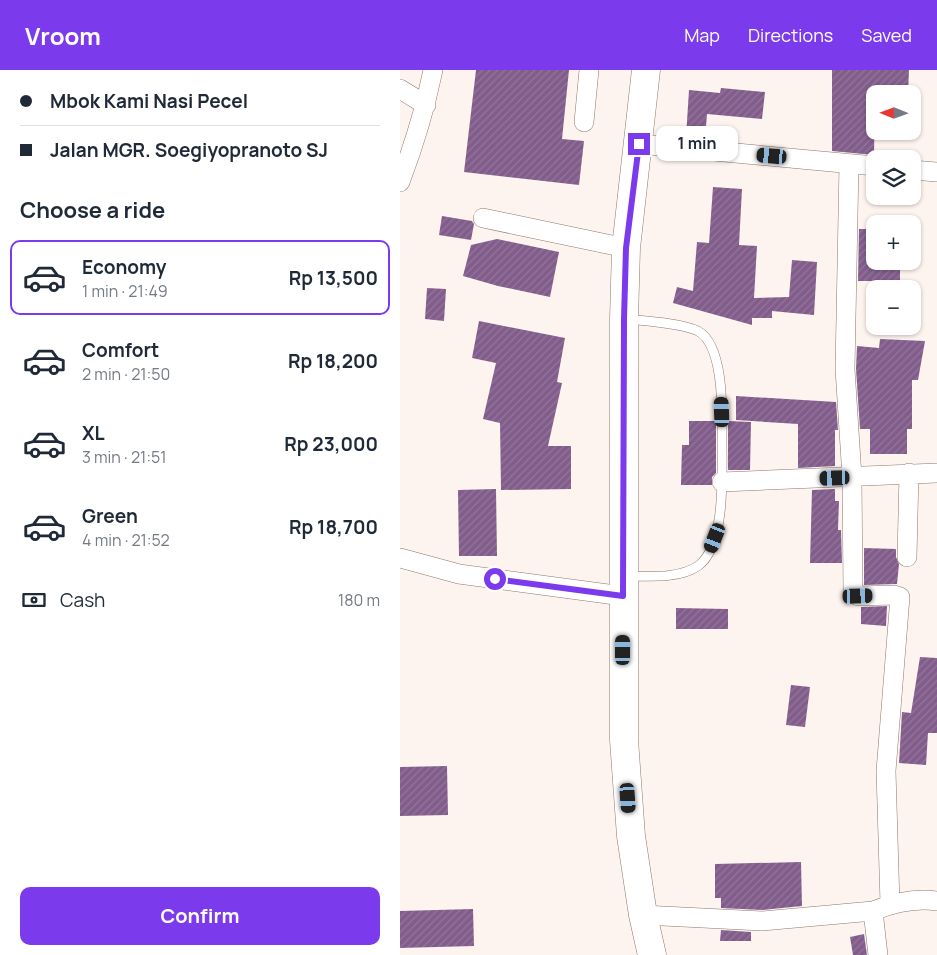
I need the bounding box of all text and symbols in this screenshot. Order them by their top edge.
text: Vroom [25,19,101,52]
text: Map [684,23,720,47]
text: Directions [748,23,833,47]
text: Saved [861,23,912,47]
north arrow [866,85,921,140]
map controls [866,85,921,335]
text: Mbok Kami Nasi Pecel [50,88,248,114]
callout: 1 min [656,126,739,162]
text: 1 min [677,132,717,154]
route end [628,133,650,155]
text: Jalan MGR. Soegiyopranoto SJ [50,137,328,163]
car [756,147,787,165]
button: layers [866,150,921,205]
text: Choose a ride [20,195,165,225]
button: + [866,215,921,270]
text: Economy [82,254,166,280]
icon: car [22,255,67,300]
text: Rp 13,500 [289,265,378,291]
text: 1 min · 21:49 [82,280,168,302]
button: − [866,280,921,335]
text: Comfort [82,337,159,363]
icon: car [22,338,67,383]
text: Rp 18,200 [288,348,378,374]
text: 2 min · 21:50 [82,363,170,385]
car [713,397,730,427]
text: XL [82,420,105,446]
icon: car [22,421,67,466]
text: Rp 23,000 [284,431,378,457]
text: 3 min · 21:51 [82,446,167,468]
car [819,470,850,486]
text: Green [82,503,138,529]
icon: car [22,504,67,549]
text: Rp 18,700 [289,514,378,540]
car [702,521,727,555]
text: 4 min · 21:52 [82,529,170,551]
route start [484,568,506,590]
icon: cash [20,586,48,614]
text: Cash [60,587,105,613]
car [842,588,873,604]
text: 180 m [338,589,380,611]
car [615,635,630,665]
car [619,783,636,813]
button: Confirm [20,887,380,945]

